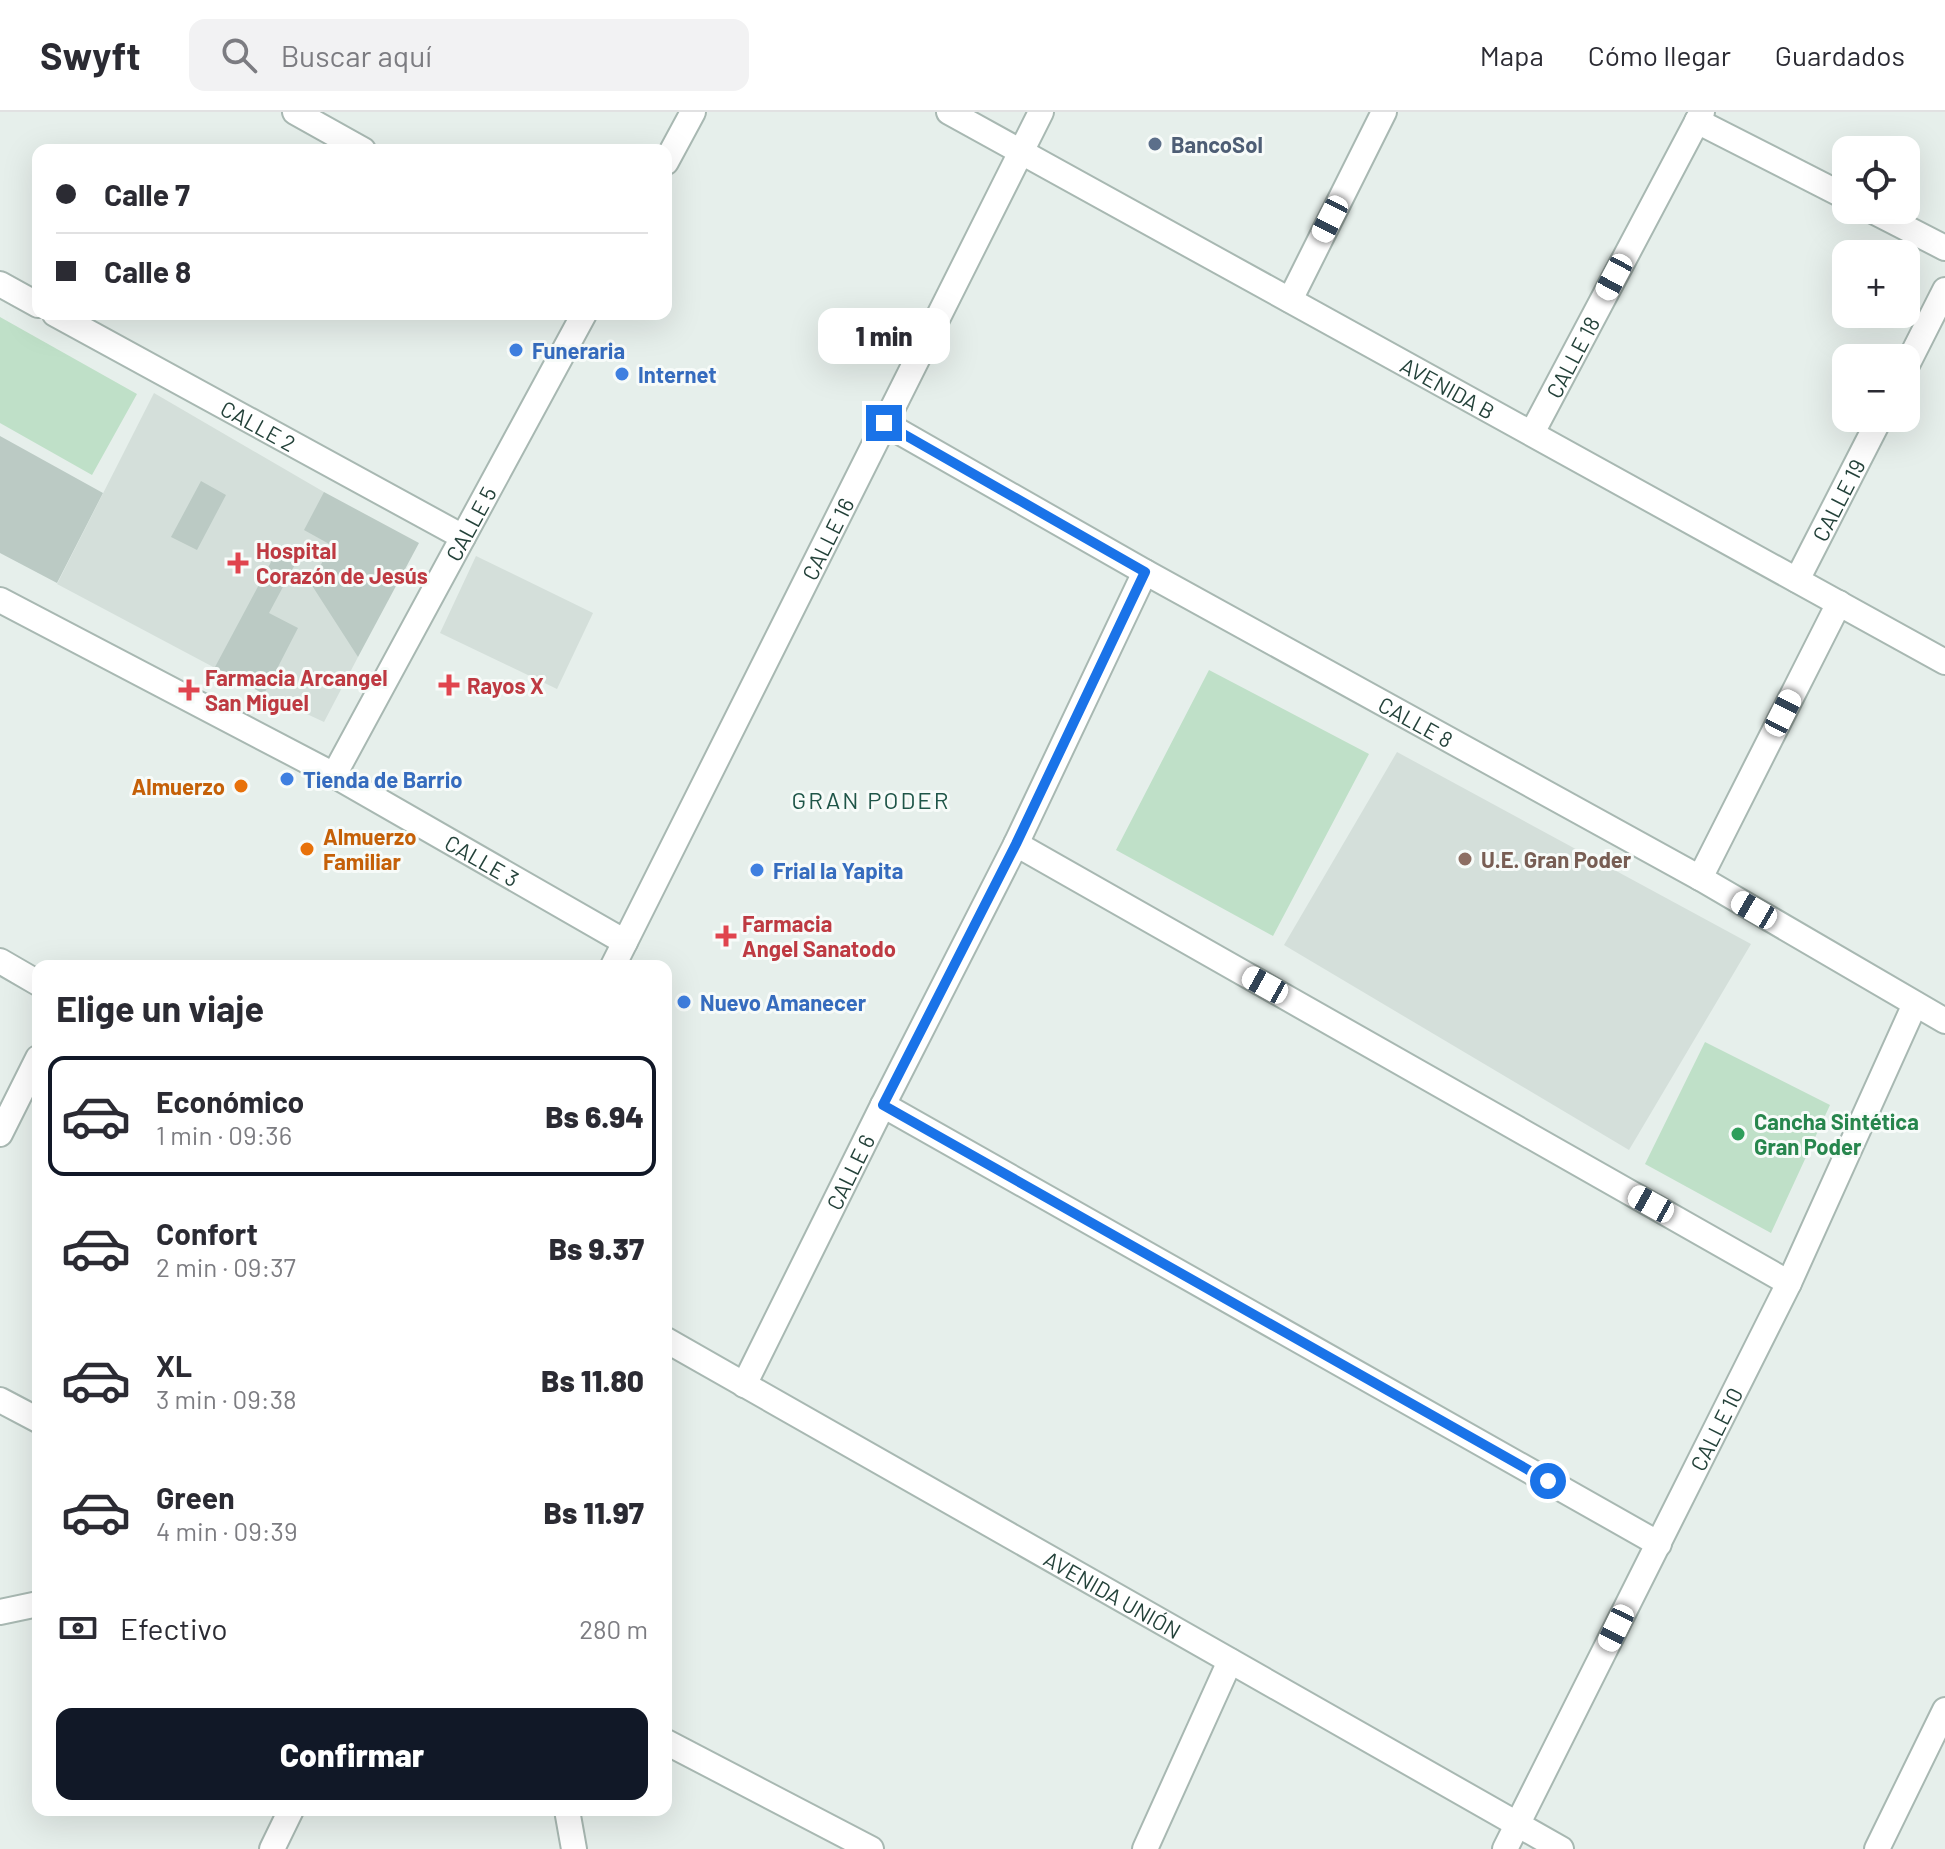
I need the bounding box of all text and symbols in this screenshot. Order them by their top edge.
search box [189,19,749,91]
text: Swyft [40,32,141,78]
icon: search [217,33,261,77]
text: Buscar aquí [281,37,432,73]
text: Mapa [1480,38,1544,72]
text: Cómo llegar [1588,38,1731,72]
text: Guardados [1775,38,1905,72]
place label: BancoSol [1171,131,1263,157]
marker: BancoSol [1146,135,1164,153]
map controls [1832,136,1920,432]
button: locate [1832,136,1920,224]
text: Calle 7 [104,176,190,212]
car [1308,192,1352,246]
button: + [1832,240,1920,328]
car [1592,250,1636,304]
text: Calle 8 [104,253,191,289]
callout: 1 min [818,307,950,363]
street label: CALLE 18 [1540,312,1604,402]
text: 1 min [855,320,913,351]
place label: Funeraria [532,337,625,363]
marker: Funeraria [507,341,525,359]
button: − [1832,344,1920,432]
street label: AVENIDA B [1396,351,1500,424]
place label: Internet [638,361,717,387]
marker: Internet [613,365,631,383]
street label: CALLE 2 [217,394,300,456]
route end [866,405,902,441]
street label: CALLE 19 [1806,455,1870,545]
street label: CALLE 5 [440,482,501,565]
street label: CALLE 16 [796,493,859,584]
place label: Hospital Corazón de Jesús [256,537,428,588]
marker: Hospital Corazón de Jesús [227,552,249,574]
place label: Farmacia Arcangel San Miguel [205,664,388,715]
place label: Rayos X [467,672,544,698]
marker: Rayos X [438,674,460,696]
marker: Farmacia Arcangel San Miguel [180,681,198,699]
car [1761,686,1805,740]
street label: CALLE 8 [1374,691,1458,752]
place label: Tienda de Barrio [303,766,463,792]
marker: Tienda de Barrio [278,770,296,788]
place label: Almuerzo [132,773,225,799]
marker: Almuerzo [232,777,250,795]
district label: GRAN PODER [791,785,951,814]
place label: Almuerzo Familiar [323,823,416,874]
street label: CALLE 3 [441,829,524,891]
marker: Almuerzo Familiar [298,840,316,858]
place label: U.E. Gran Poder [1481,846,1632,872]
marker: U.E. Gran Poder [1456,850,1474,868]
place label: Frial la Yapita [773,857,903,883]
marker: Frial la Yapita [748,861,766,879]
car [1727,888,1781,932]
place label: Farmacia Angel Sanatodo [742,910,896,961]
marker: Farmacia Angel Sanatodo [717,927,735,945]
car [1238,963,1292,1007]
text: Elige un viaje [56,986,264,1029]
place label: Nuevo Amanecer [700,989,867,1015]
marker: Nuevo Amanecer [675,993,693,1011]
icon: car [60,1080,132,1152]
text: Económico [156,1083,304,1119]
text: Bs 6.94 [545,1098,644,1134]
place label: Cancha Sintética Gran Poder [1754,1108,1919,1159]
text: 1 min · 09:36 [156,1119,292,1150]
marker: Cancha Sintética Gran Poder [1729,1125,1747,1143]
street label: CALLE 6 [820,1130,879,1214]
car [1624,1182,1678,1226]
icon: car [60,1212,132,1284]
text: Confort [156,1215,258,1251]
text: Bs 9.37 [549,1230,644,1266]
text: 2 min · 09:37 [156,1251,296,1282]
icon: car [60,1344,132,1416]
text: XL [156,1347,192,1383]
text: Bs 11.80 [541,1362,644,1398]
text: 3 min · 09:38 [156,1383,297,1414]
street label: CALLE 10 [1684,1383,1747,1475]
route start [1530,1463,1566,1499]
icon: car [60,1476,132,1548]
text: Green [156,1479,235,1515]
text: Bs 11.97 [544,1494,644,1530]
text: 4 min · 09:39 [156,1515,298,1546]
street label: AVENIDA UNIÓN [1040,1545,1186,1643]
car [1595,1601,1637,1655]
icon: cash [56,1606,100,1650]
text: Efectivo [120,1610,228,1646]
text: 280 m [579,1613,648,1644]
button: Confirmar [56,1708,648,1800]

